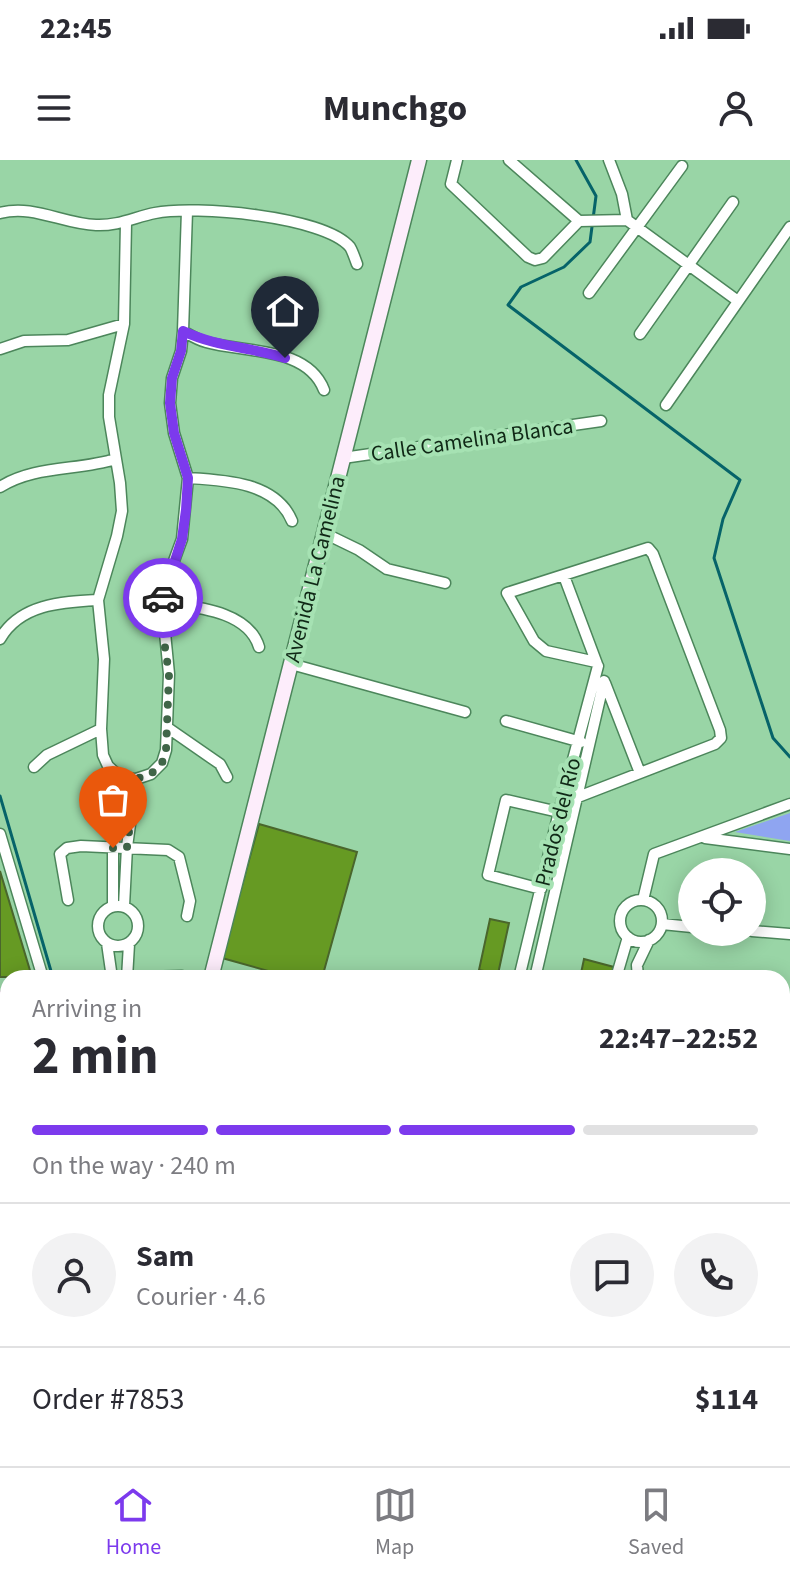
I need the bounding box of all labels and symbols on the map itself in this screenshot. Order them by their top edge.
pin [251,276,319,358]
street label: Calle Camelina Blanca [369,410,575,470]
street label: Avenida La Camelina [276,472,354,666]
courier [123,558,203,638]
street label: Prados del Río [527,754,589,890]
pin [79,766,147,848]

